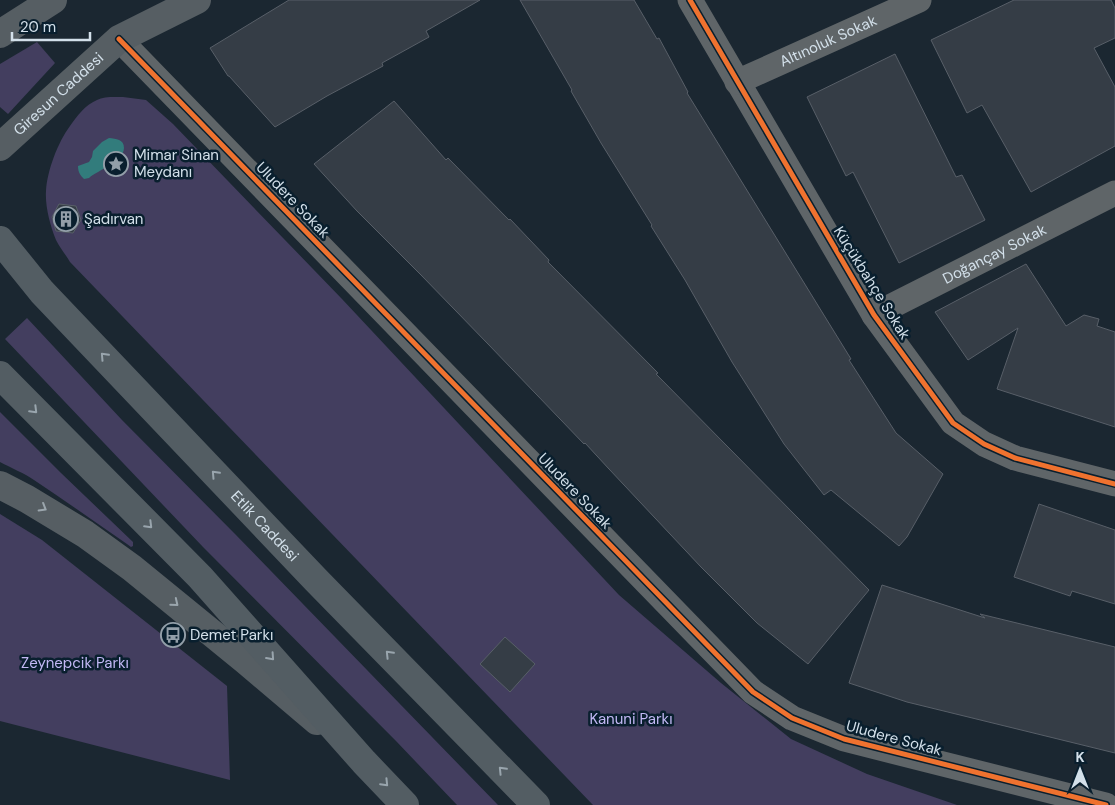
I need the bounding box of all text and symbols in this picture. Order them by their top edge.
scale bar [12,10,90,42]
street label: Altınoluk Sokak [776,10,880,72]
text: 20 m [20,17,56,37]
street label: Giresun Caddesi [9,48,108,140]
place label: Mimar Sinan Meydanı [134,145,219,182]
place icon: Mimar Sinan Meydanı [103,151,129,177]
street label: Uludere Sokak [252,158,335,243]
building icon: Şadırvan [53,206,79,232]
place label: Şadırvan [84,209,143,229]
street label: Doğançay Sokak [939,219,1050,289]
street label: Küçükbahçe Sokak [829,223,915,344]
one-way arrow [101,352,110,361]
one-way arrow [29,404,38,413]
street label: Uludere Sokak [534,449,617,534]
one-way arrow [212,470,221,479]
street label: Etlik Caddesi [226,487,303,566]
one-way arrow [37,502,46,512]
one-way arrow [143,519,152,528]
one-way arrow [169,598,178,607]
bus stop icon: Demet Parkı [160,622,186,648]
place label: Demet Parkı [190,625,273,645]
one-way arrow [265,651,274,660]
one-way arrow [385,651,394,660]
park label: Zeynepcik Parkı [21,653,129,673]
park label: Kanuni Parkı [590,709,672,729]
street label: Uludere Sokak [844,716,944,760]
north arrow [1055,745,1105,795]
text: K [1075,748,1085,766]
one-way arrow [499,767,508,776]
one-way arrow [379,778,388,787]

